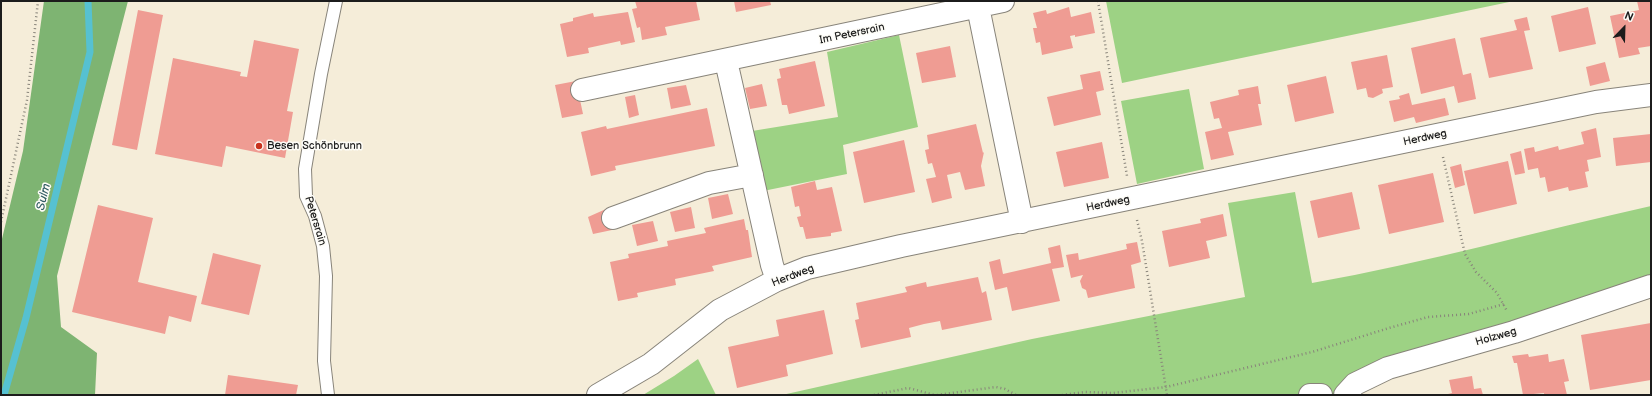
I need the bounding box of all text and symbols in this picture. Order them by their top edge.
north arrow [1604,8,1644,48]
text: N [1623,9,1635,24]
street label: Im Petersrain [818,21,886,47]
street label: Herdweg [1402,127,1448,149]
place label: Besen Schönbrunn [267,139,362,153]
marker: Besen Schönbrunn [254,141,264,151]
water label: Sulm [34,182,54,212]
street label: Herdweg [1085,193,1131,215]
street label: Petersrain [301,195,329,247]
street label: Herdweg [770,262,816,290]
street label: Holzweg [1474,325,1518,349]

